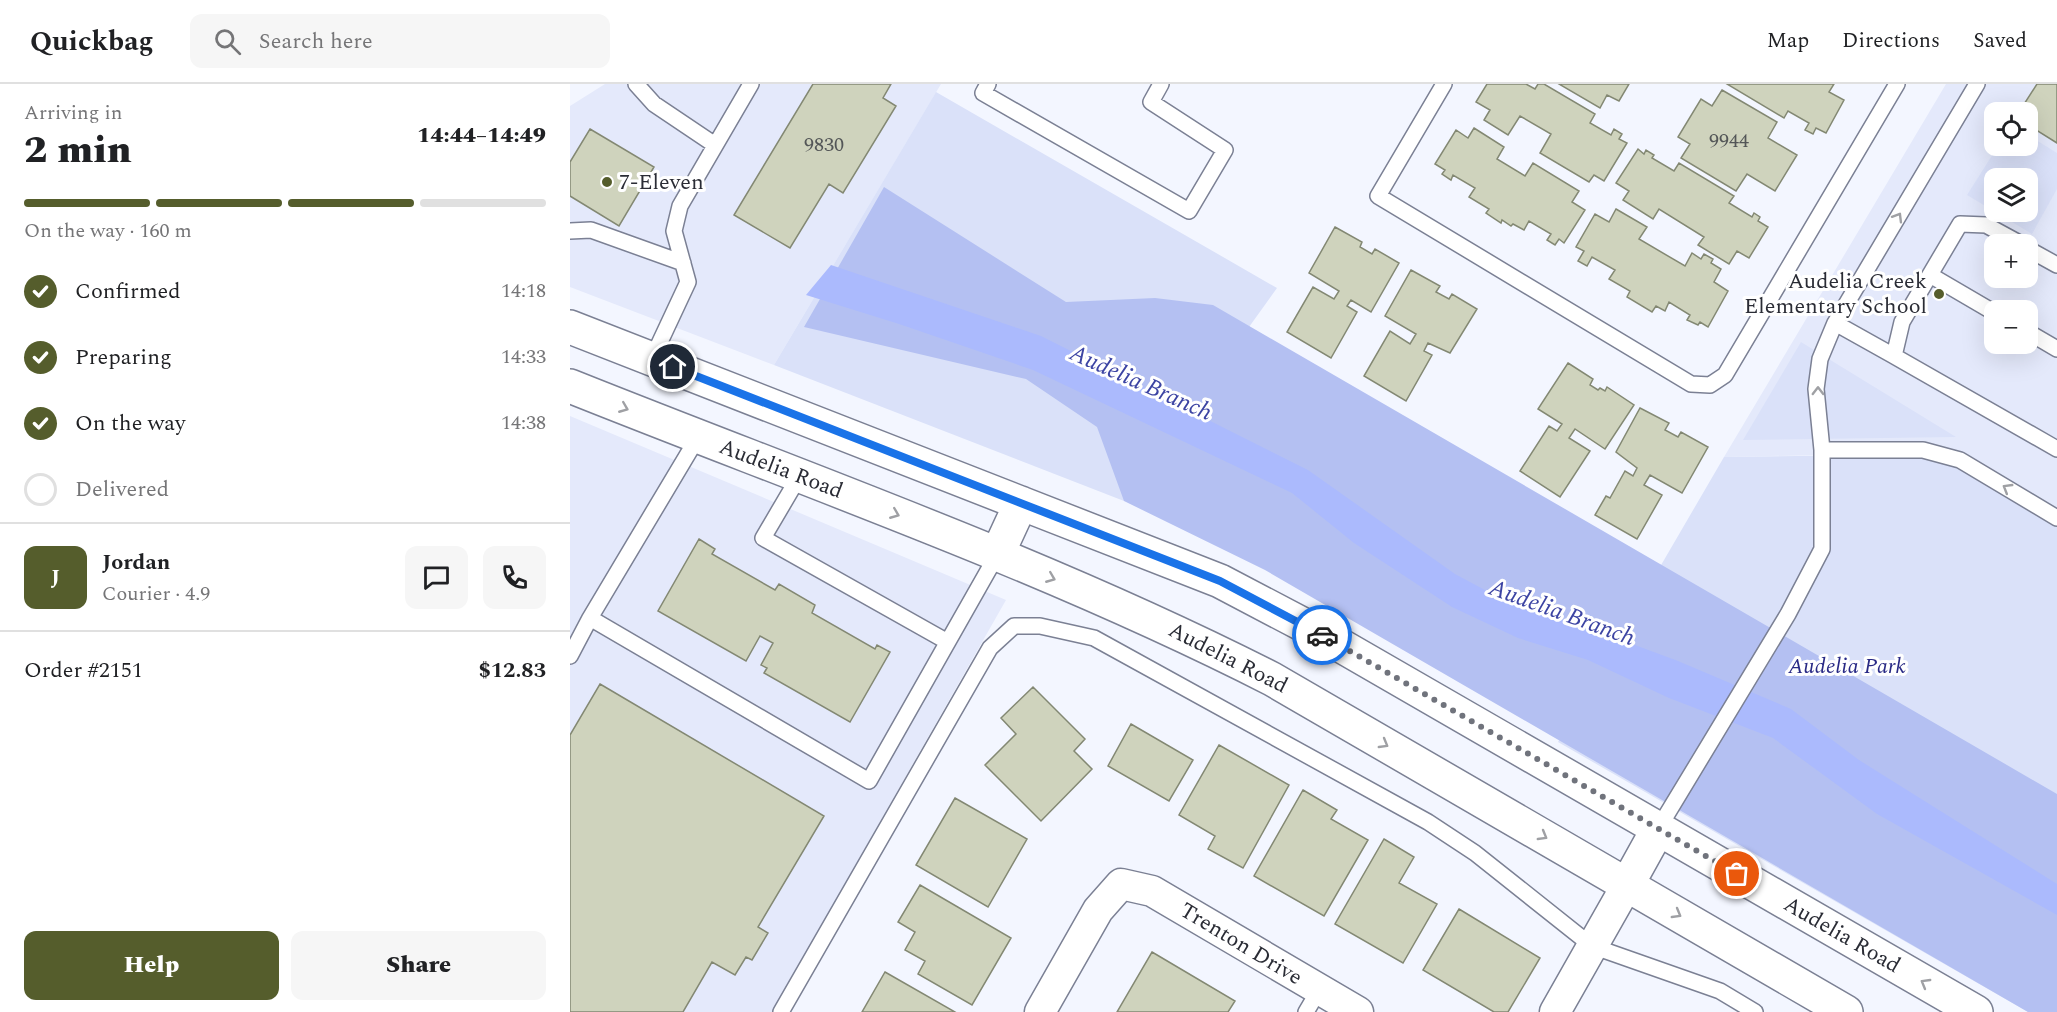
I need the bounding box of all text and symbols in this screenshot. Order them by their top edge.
search box [190,14,610,68]
text: Quickbag [30,20,154,63]
icon: search [211,25,244,58]
text: Search here [259,25,373,58]
text: Map [1767,25,1809,57]
text: Directions [1842,25,1940,57]
text: Saved [1973,25,2027,57]
text: Arriving in [24,98,122,128]
map controls [1984,102,2038,354]
button: locate [1984,102,2038,156]
text: 14:44–14:49 [417,119,546,152]
text: 2 min [24,121,132,180]
house number: 9944 [1709,126,1749,156]
house number: 9830 [804,130,844,160]
place label: 7-Eleven [619,166,704,199]
button: layers [1984,168,2038,222]
marker: 7-Eleven [600,175,614,189]
one-way arrow [1891,213,1903,223]
text: On the way · 160 m [24,216,192,246]
button: + [1984,234,2038,288]
place label: Audelia Creek Elementary School [1744,265,1927,323]
icon: check [24,275,57,308]
text: Confirmed [75,275,181,308]
text: 14:18 [501,276,546,306]
marker: Audelia Creek Elementary School [1932,287,1946,301]
button: − [1984,300,2038,354]
water label: Audelia Branch [1063,335,1218,431]
icon: check [24,341,57,374]
text: Preparing [75,341,172,374]
pin [647,341,698,392]
text: 14:33 [501,342,546,372]
icon: home [656,350,689,383]
one-way arrow [1811,387,1824,396]
one-way arrow [618,401,629,413]
icon: check [24,407,57,440]
text: On the way [75,407,186,440]
text: 14:38 [501,408,546,438]
street label: Audelia Road [714,430,848,508]
text: Delivered [75,473,169,506]
one-way arrow [2003,484,2013,496]
one-way arrow [889,507,900,519]
text: Jordan [102,546,170,579]
button: chat [405,546,468,609]
button: phone [483,546,546,609]
text: J [51,561,60,594]
water label: Audelia Branch [1483,570,1640,656]
one-way arrow [1045,571,1056,583]
text: Courier · 4.9 [102,579,210,609]
courier [1292,605,1352,665]
street label: Audelia Road [1162,614,1294,702]
icon: car [1306,619,1339,652]
park label: Audelia Park [1787,650,1906,683]
text: Order #2151 [24,654,143,687]
text: $12.83 [478,654,546,687]
one-way arrow [1378,737,1388,748]
one-way arrow [1537,829,1547,840]
pin [1711,848,1762,899]
icon: bag [1720,857,1753,890]
street label: Audelia Road [1777,888,1907,982]
street label: Trenton Drive [1173,894,1309,994]
one-way arrow [1671,907,1681,918]
button: Help [24,931,279,1000]
button: Share [291,931,546,1000]
one-way arrow [1921,979,1931,990]

